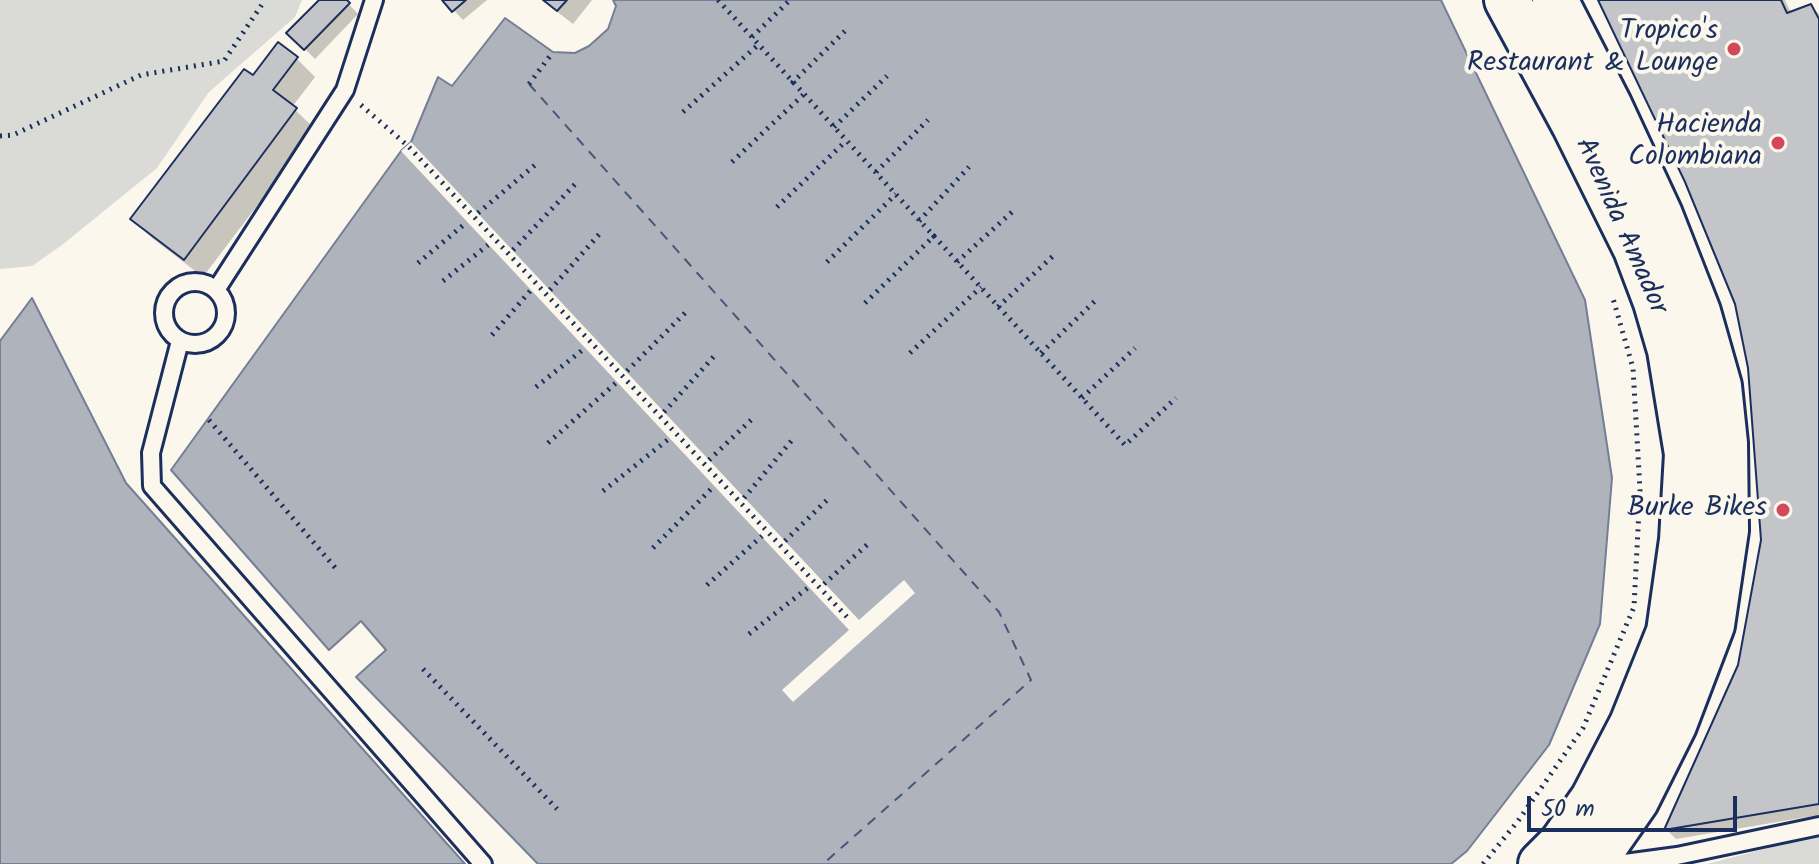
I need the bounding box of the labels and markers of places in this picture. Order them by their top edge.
place label: Tropico's Restaurant & Lounge [1467,16,1718,82]
marker: Tropico's Restaurant & Lounge [1725,40,1743,58]
place label: Hacienda Colombiana [1628,110,1762,176]
marker: Hacienda Colombiana [1769,134,1787,152]
place label: Burke Bikes [1627,493,1767,527]
marker: Burke Bikes [1774,501,1792,519]

